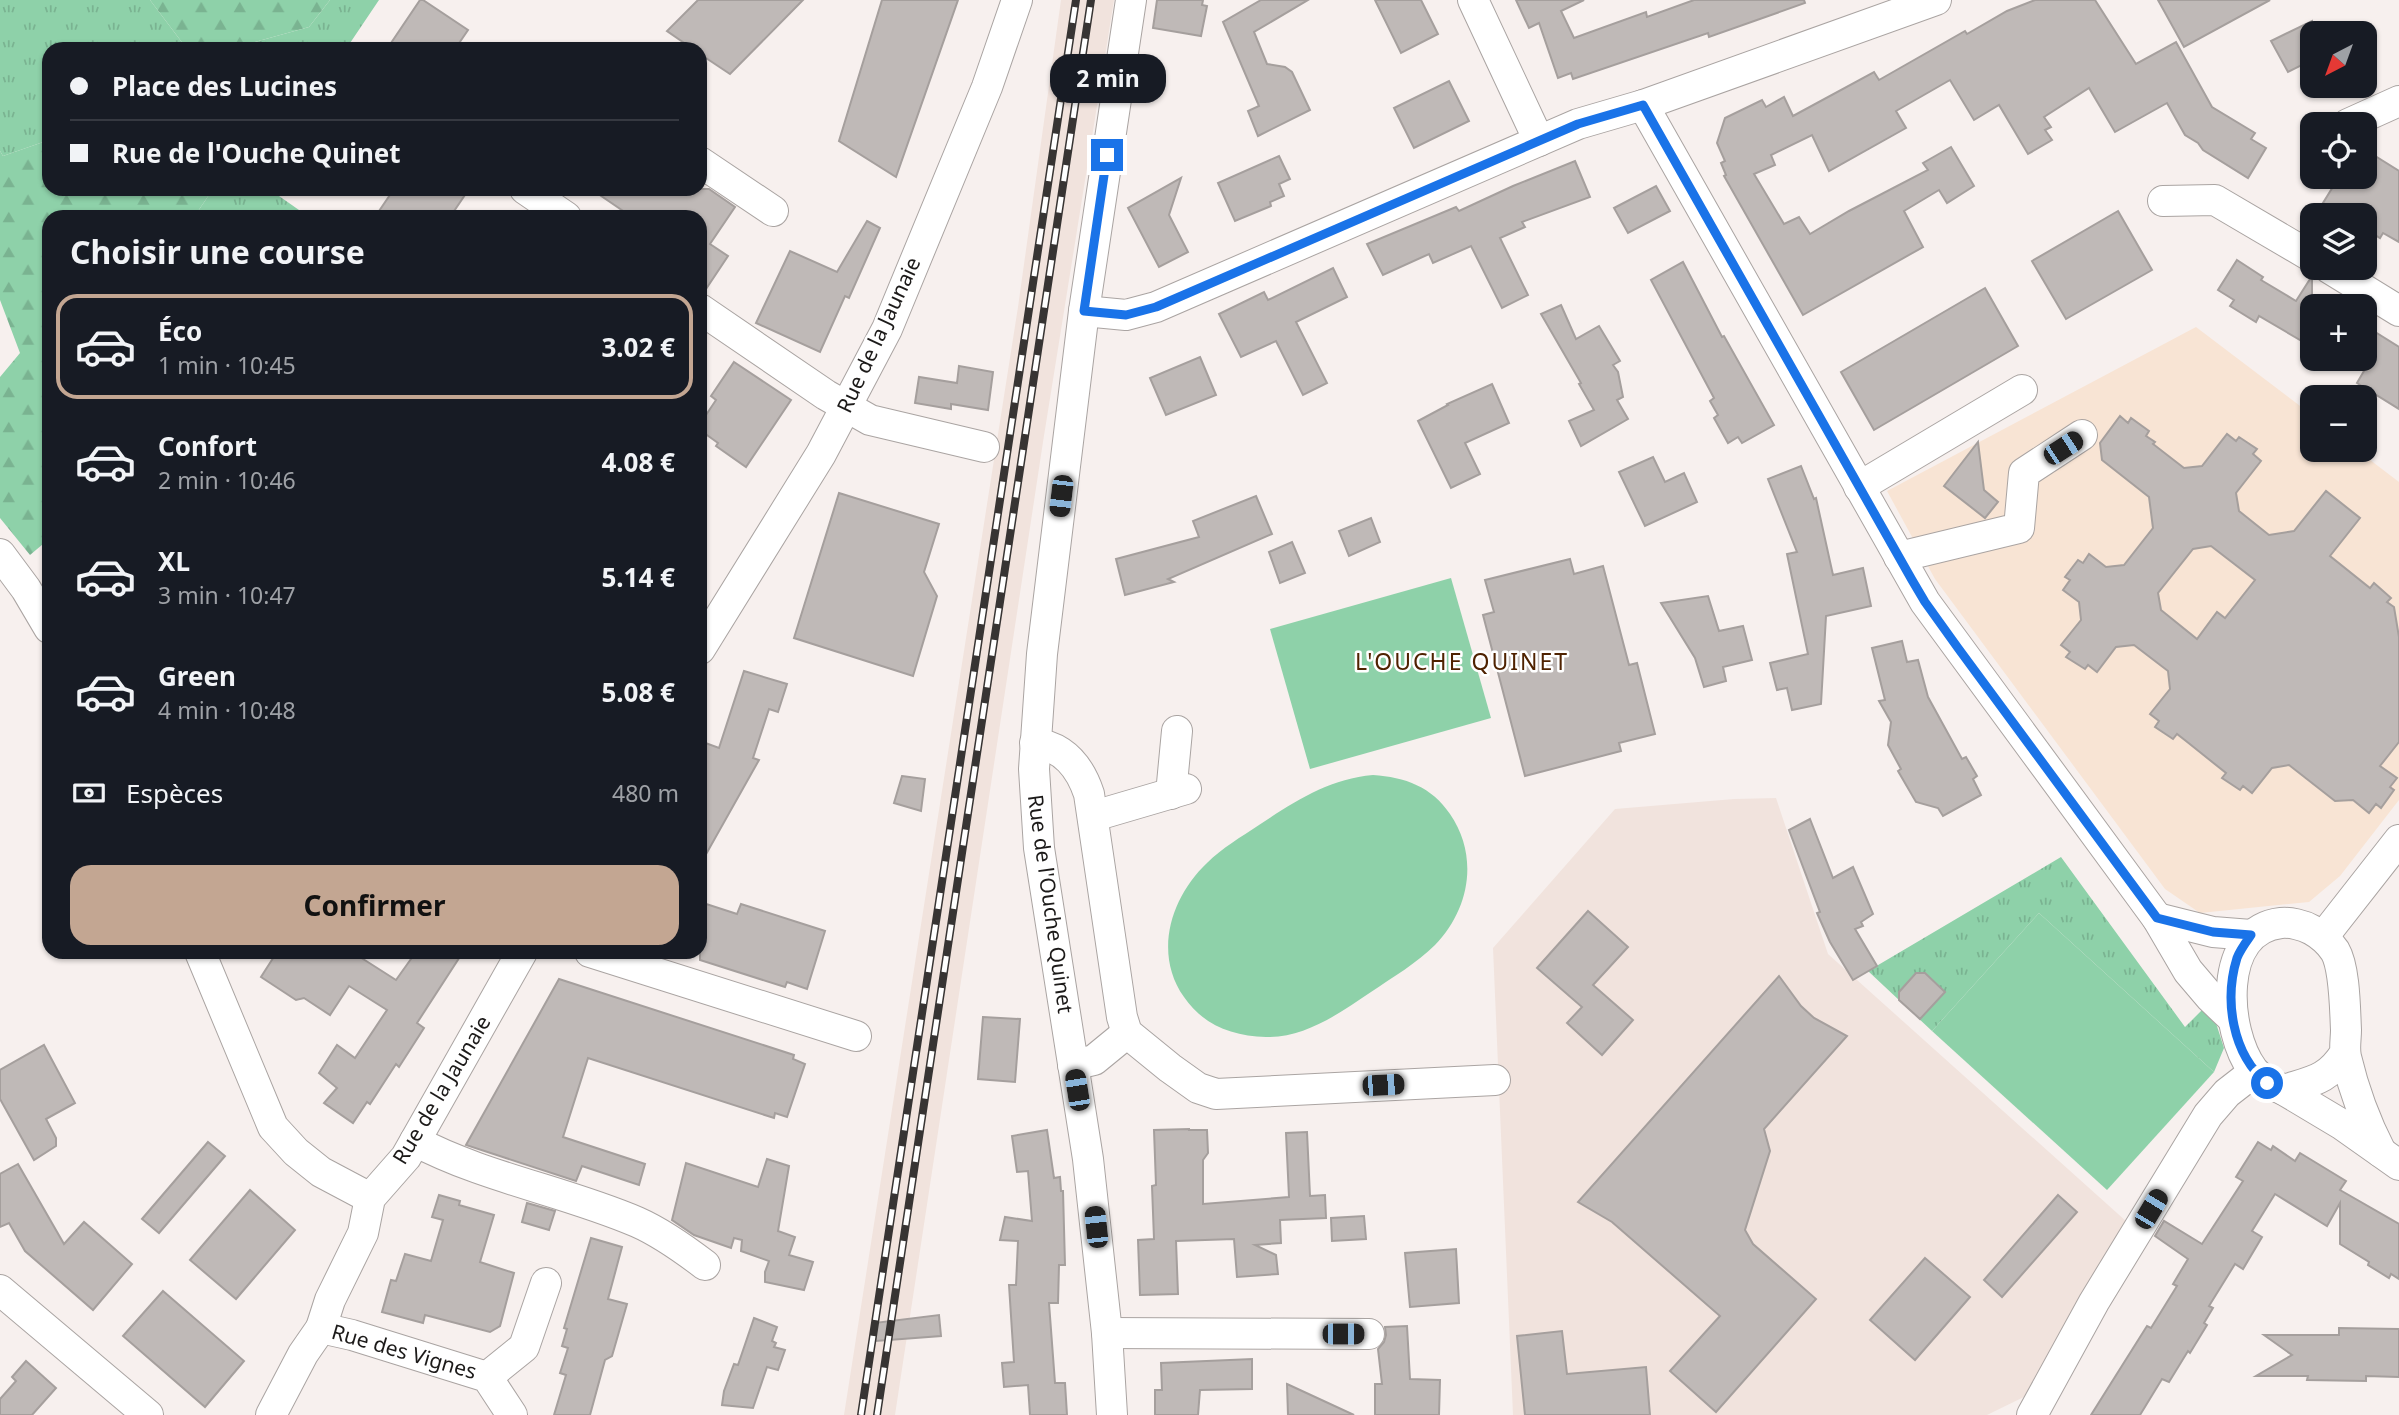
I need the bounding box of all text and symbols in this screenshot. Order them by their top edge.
north arrow [2300,21,2376,98]
map controls [2300,21,2377,462]
callout: 2 min [1049,54,1165,102]
text: 2 min [1076,62,1140,94]
text: Place des Lucines [112,68,337,104]
button: locate [2300,112,2377,189]
text: Rue de l'Ouche Quinet [112,135,401,171]
route end [1091,139,1123,171]
button: layers [2300,203,2377,280]
text: Choisir une course [70,230,365,273]
street label: Rue de la Jaunaie [830,252,926,417]
button: + [2300,294,2377,371]
text: Éco [158,313,202,349]
icon: car [74,315,137,378]
text: 3.02 € [601,329,675,365]
text: 1 min · 10:45 [158,349,296,381]
button: − [2300,385,2377,462]
text: Confort [158,428,257,464]
car [2040,428,2087,468]
icon: car [74,430,137,493]
text: 4.08 € [601,444,675,480]
text: 2 min · 10:46 [158,464,296,496]
car [1049,474,1074,518]
text: XL [158,543,190,579]
icon: car [74,545,137,608]
text: 5.14 € [601,559,675,595]
text: 3 min · 10:47 [158,579,296,611]
district label: L'OUCHE QUINET [1355,645,1569,677]
text: Green [158,658,236,694]
icon: car [74,660,137,723]
text: 5.08 € [601,674,675,710]
text: 4 min · 10:48 [158,694,296,726]
icon: cash [70,774,108,812]
text: Espèces [126,775,223,811]
text: 480 m [612,777,679,809]
street label: Rue de l'Ouche Quinet [1022,793,1080,1015]
button: Confirmer [70,865,679,945]
street label: Rue de la Jaunaie [386,1010,497,1169]
route start [2251,1067,2283,1099]
car [1064,1068,1091,1112]
car [1362,1073,1405,1097]
car [2132,1186,2171,1232]
car [1084,1205,1109,1249]
street label: Rue des Vignes [329,1317,480,1385]
car [1323,1324,1365,1345]

